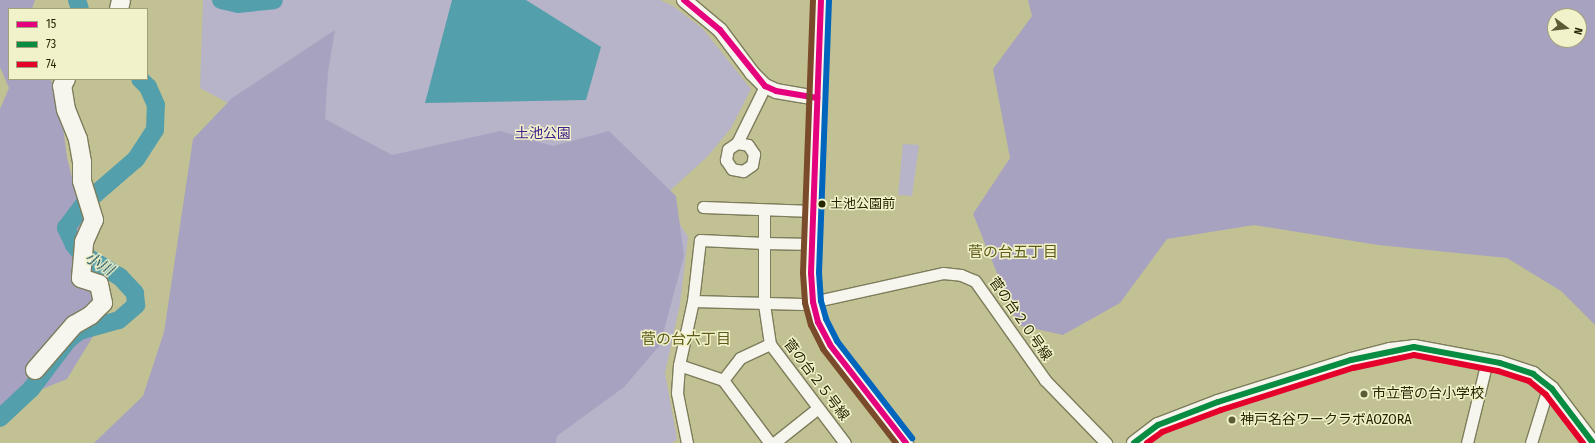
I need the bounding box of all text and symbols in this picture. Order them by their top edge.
legend [8,8,148,80]
north arrow [1547,8,1587,48]
text: 15 [46,17,56,31]
text: N [1571,26,1585,36]
text: 73 [46,37,56,51]
text: 74 [46,57,56,71]
park label: 土池公園 [515,126,571,142]
place label: 土池公園前 [830,196,895,212]
marker: 土池公園前 [817,199,827,209]
district label: 菅の台五丁目 [968,244,1058,262]
water label: 小川 [82,248,116,280]
street label: 菅の台２０号線 [985,274,1055,364]
district label: 菅の台六丁目 [641,331,731,349]
street label: 菅の台２５号線 [780,336,852,424]
place label: 市立菅の台小学校 [1372,386,1484,402]
marker: 市立菅の台小学校 [1359,389,1369,399]
place label: 神戸名谷ワークラボAOZORA [1240,412,1412,428]
marker: 神戸名谷ワークラボAOZORA [1227,415,1237,425]

